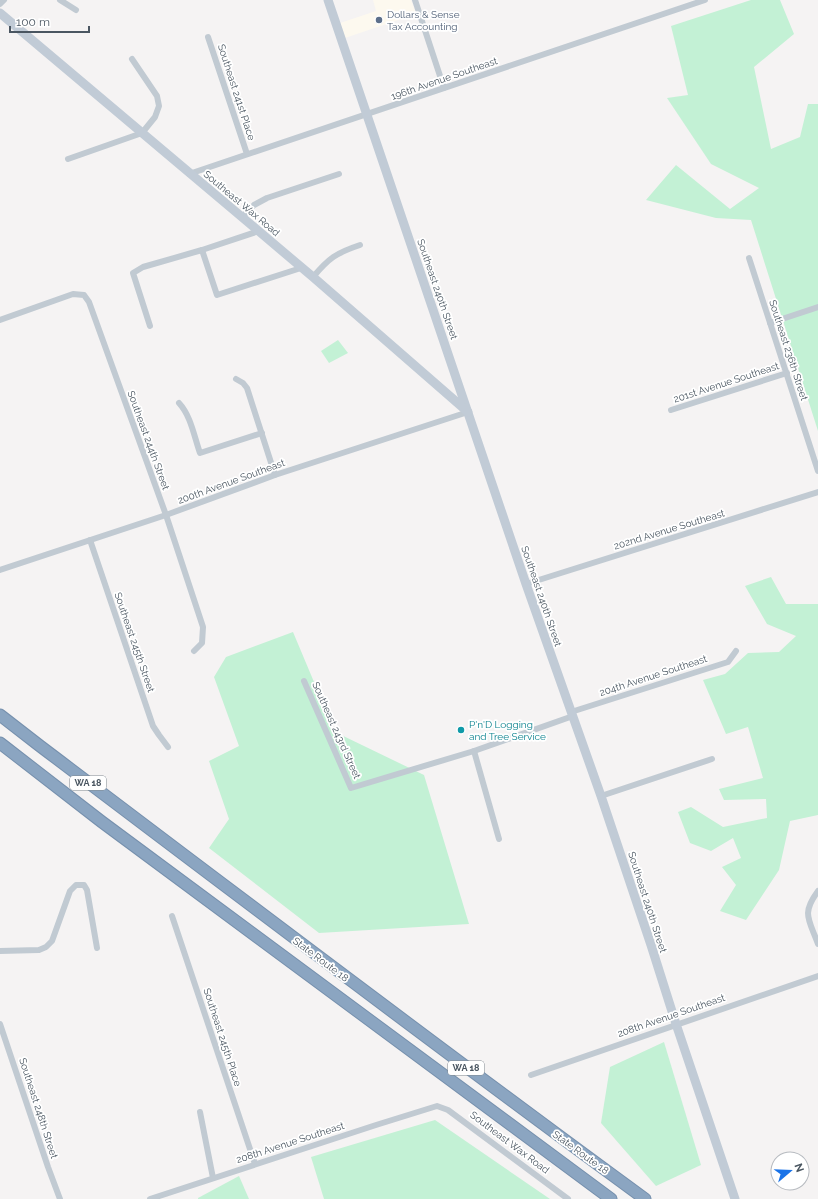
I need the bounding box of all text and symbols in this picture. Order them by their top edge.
scale bar [10,8,89,34]
place label: Dollars & Sense Tax Accounting [387,9,460,32]
text: 100 m [16,15,50,29]
marker: Dollars & Sense Tax Accounting [374,15,384,25]
street label: Southeast 241st Place [216,43,257,142]
street label: 196th Avenue Southeast [389,55,499,102]
street label: Southeast Wax Road [201,168,282,238]
street label: Southeast 240th Street [415,238,460,341]
street label: Southeast 236th Street [767,298,810,403]
street label: 201st Avenue Southeast [672,360,781,405]
street label: Southeast 244th Street [125,389,172,492]
street label: 200th Avenue Southeast [176,457,287,506]
street label: 202nd Avenue Southeast [612,507,726,552]
street label: Southeast 240th Street [519,545,564,648]
street label: Southeast 245th Street [112,591,157,694]
street label: 204th Avenue Southeast [598,653,709,698]
street label: Southeast 243rd Street [310,680,363,781]
place label: P'n'D Logging and Tree Service [469,719,546,742]
marker: P'n'D Logging and Tree Service [456,725,466,735]
road number: WA 18 [70,776,106,790]
street label: Southeast 240th Street [626,850,669,955]
street label: State Route 18 [291,935,351,984]
street label: Southeast 245th Place [201,987,244,1088]
street label: 208th Avenue Southeast [616,992,727,1039]
street label: Southeast 248th Street [17,1056,60,1161]
road number: WA 18 [448,1061,484,1075]
street label: Southeast Wax Road [468,1109,551,1176]
street label: 208th Avenue Southeast [235,1120,346,1165]
street label: State Route 18 [551,1128,611,1176]
north arrow [770,1151,810,1191]
text: N [791,1162,806,1174]

